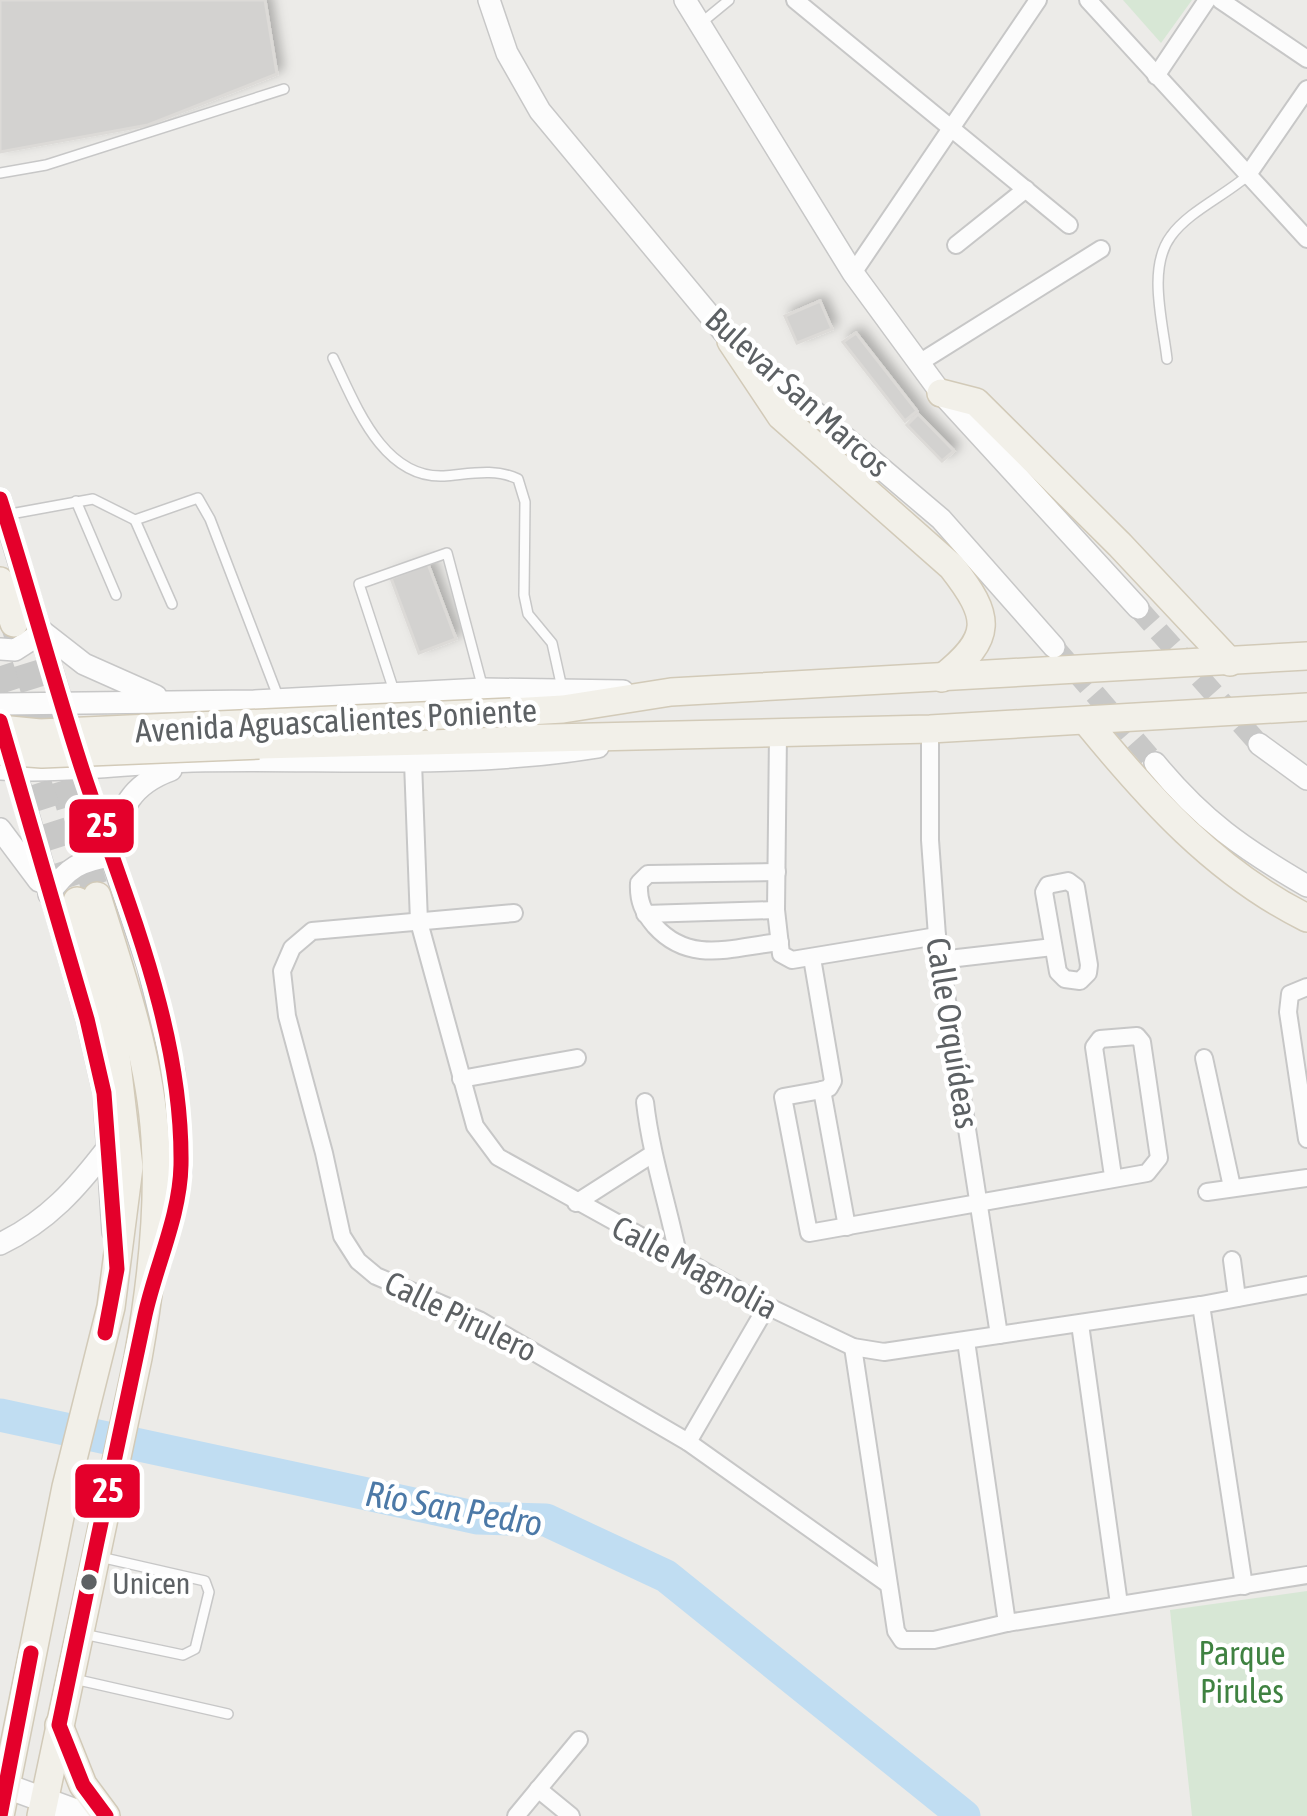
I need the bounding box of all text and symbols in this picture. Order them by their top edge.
street label: Bulevar San Marcos [698,300,898,484]
street label: Avenida Aguascalientes Poniente [134,691,538,749]
line badge: 25 [67,797,136,855]
text: 25 [86,806,118,844]
street label: Calle Orquídeas [919,935,987,1131]
street label: Calle Magnolia [606,1208,784,1326]
street label: Calle Pirulero [379,1263,543,1369]
line badge: 25 [73,1462,142,1520]
text: 25 [92,1471,124,1509]
water label: Río San Pedro [362,1472,546,1544]
place label: Unicen [112,1566,190,1600]
marker: Unicen [78,1571,100,1593]
park label: Parque Pirules [1198,1634,1286,1710]

